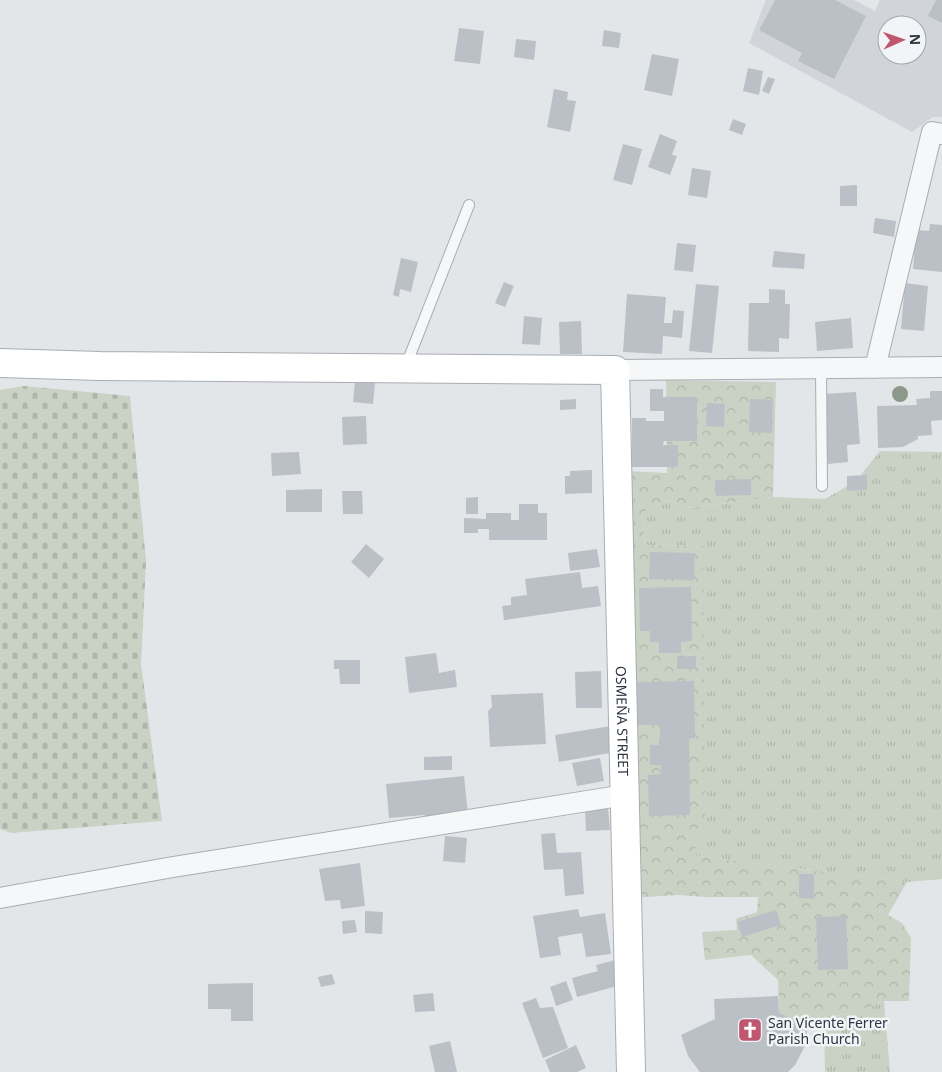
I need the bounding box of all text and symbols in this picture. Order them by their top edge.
north arrow [877,15,927,65]
text: N [906,34,925,46]
street label: OSMEÑA STREET [612,666,634,776]
place label: San Vicente Ferrer Parish Church [768,1013,888,1048]
church icon: San Vicente Ferrer Parish Church [737,1017,763,1043]

